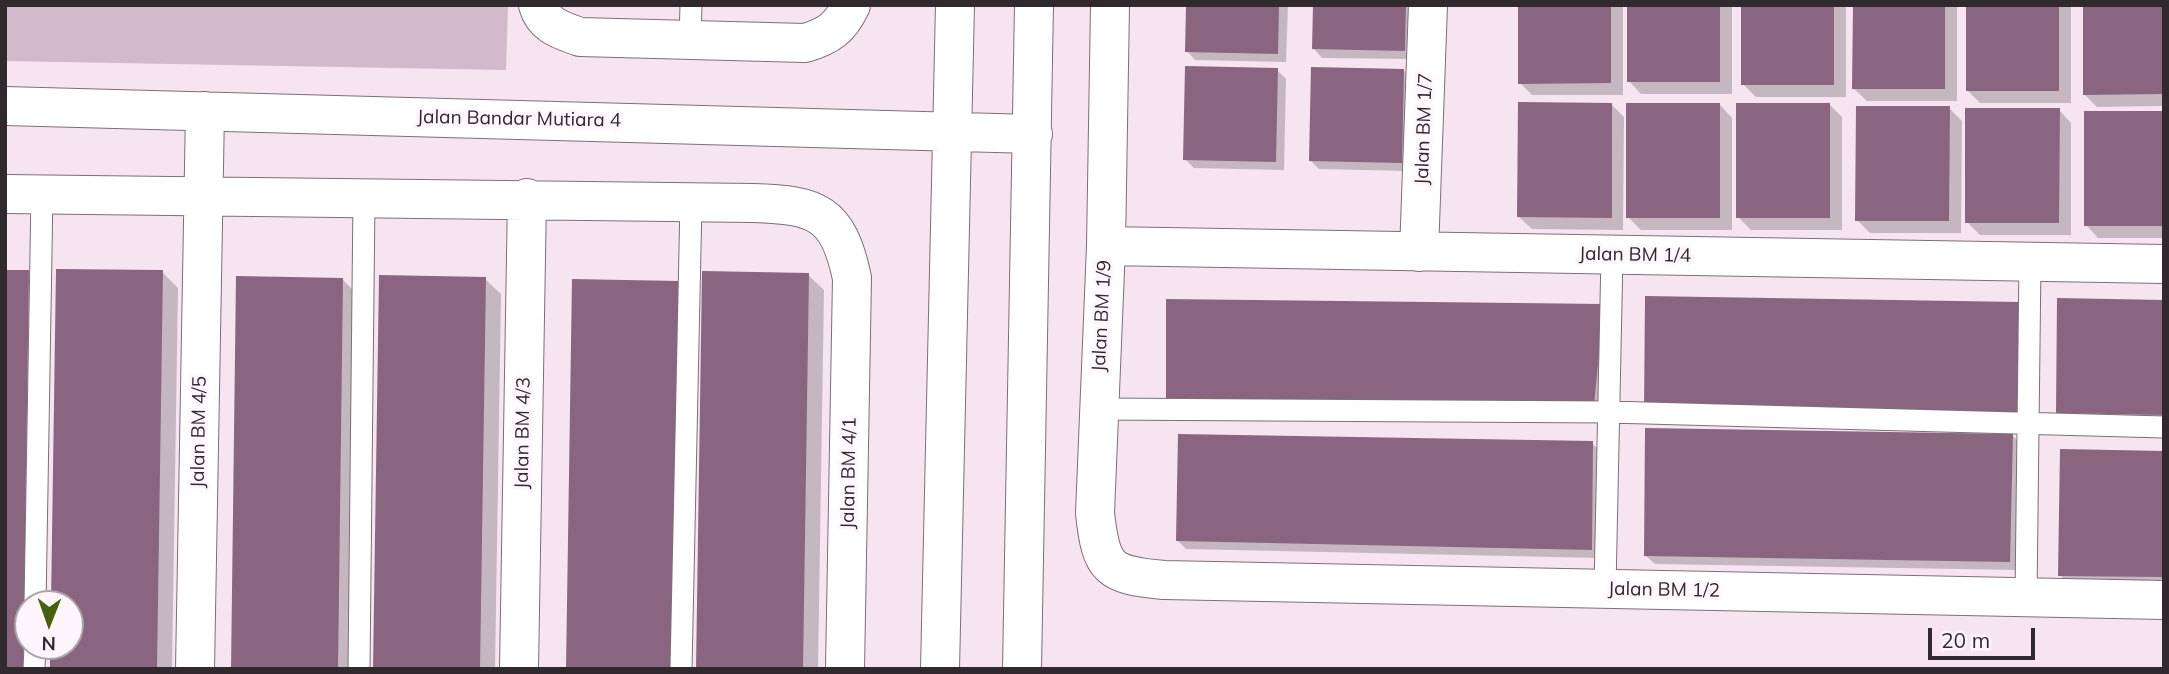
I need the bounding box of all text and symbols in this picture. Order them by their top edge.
street label: Jalan BM 1/7 [1411,73,1437,185]
street label: Jalan Bandar Mutiara 4 [417,106,621,132]
street label: Jalan BM 1/4 [1579,243,1691,267]
street label: Jalan BM 1/9 [1088,259,1116,373]
street label: Jalan BM 4/5 [187,376,211,488]
street label: Jalan BM 4/3 [511,377,535,489]
street label: Jalan BM 4/1 [837,417,861,529]
street label: Jalan BM 1/2 [1608,578,1720,602]
north arrow [14,590,84,660]
scale bar [1931,614,2038,658]
text: 20 m [1941,627,1990,653]
text: N [41,632,56,656]

